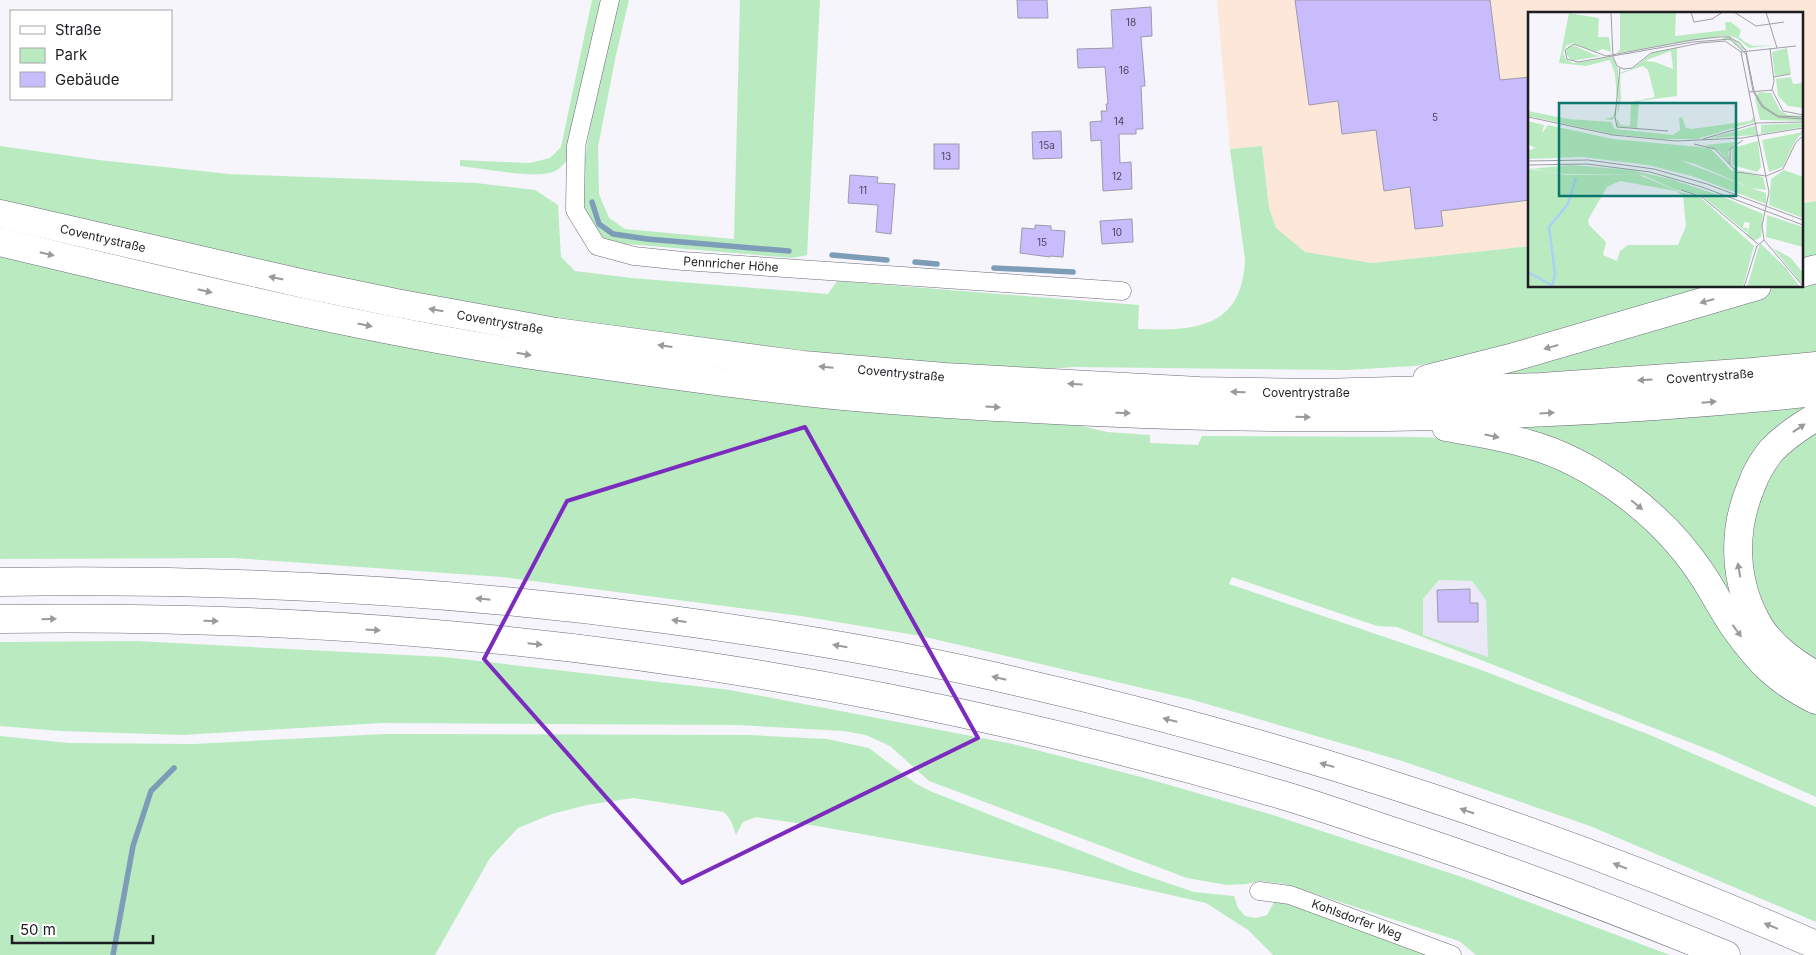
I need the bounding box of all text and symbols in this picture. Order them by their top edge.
legend [10,10,172,100]
inset map [1528,12,1804,288]
house number: 18 [1126,16,1136,28]
text: Straße [55,20,102,39]
text: Park [55,45,88,64]
house number: 16 [1119,64,1129,76]
text: Gebäude [55,70,120,89]
house number: 5 [1432,111,1438,123]
house number: 14 [1114,115,1124,127]
house number: 15a [1039,139,1055,151]
house number: 13 [941,150,951,162]
house number: 12 [1112,170,1122,182]
house number: 11 [859,184,867,196]
street label: Coventrystraße [59,221,147,255]
house number: 10 [1112,226,1122,238]
house number: 15 [1037,236,1047,248]
one-way arrow [40,250,55,258]
street label: Pennricher Höhe [683,253,779,275]
one-way arrow [269,274,284,282]
one-way arrow [198,287,213,295]
one-way arrow [1700,298,1715,306]
one-way arrow [427,306,443,314]
street label: Coventrystraße [456,307,544,337]
one-way arrow [357,321,373,329]
one-way arrow [657,342,673,350]
one-way arrow [1544,343,1559,351]
one-way arrow [517,350,533,358]
one-way arrow [818,362,834,370]
street label: Coventrystraße [857,362,945,384]
street label: Coventrystraße [1666,365,1754,387]
one-way arrow [1637,377,1653,385]
one-way arrow [1067,380,1083,388]
street label: Coventrystraße [1262,385,1350,400]
one-way arrow [1229,388,1245,396]
one-way arrow [1701,398,1717,406]
one-way arrow [986,403,1002,411]
one-way arrow [1539,409,1555,417]
one-way arrow [1116,410,1132,418]
one-way arrow [1296,413,1312,421]
one-way arrow [1792,423,1805,433]
one-way arrow [1485,432,1500,440]
one-way arrow [1630,499,1643,510]
one-way arrow [1735,561,1743,577]
one-way arrow [475,595,491,603]
one-way arrow [41,614,57,622]
one-way arrow [671,617,687,625]
one-way arrow [203,618,219,626]
one-way arrow [1732,624,1743,637]
one-way arrow [366,626,382,634]
one-way arrow [528,640,544,648]
one-way arrow [831,642,847,650]
one-way arrow [992,674,1007,682]
one-way arrow [1163,715,1178,723]
one-way arrow [1319,761,1334,769]
one-way arrow [1460,806,1475,814]
one-way arrow [1612,862,1627,870]
street label: Kohlsdorfer Weg [1310,896,1404,942]
scale bar [12,912,154,944]
text: 50 m [20,920,56,939]
one-way arrow [1763,922,1778,930]

